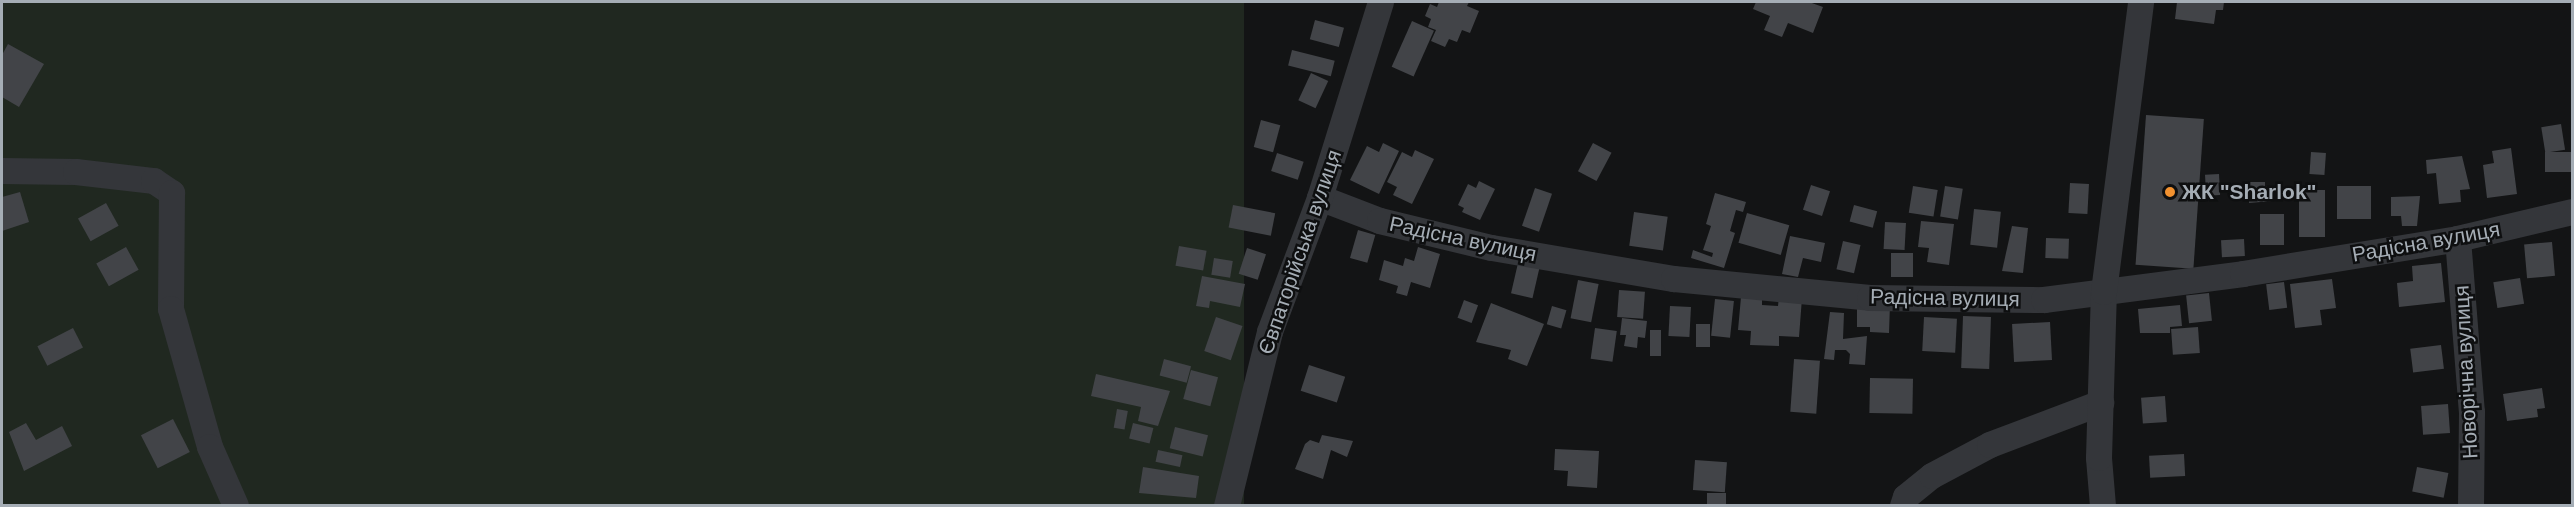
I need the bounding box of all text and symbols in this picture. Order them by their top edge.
street label: Євпаторійська вулиця [1253,146,1347,358]
place label: ЖК "Sharlok" [2182,179,2317,205]
marker: ЖК "Sharlok" [2163,185,2177,199]
street label: Радісна вулиця [1387,211,1539,267]
street label: Радісна вулиця [2350,217,2502,267]
street label: Радісна вулиця [1870,284,2020,312]
street label: Новорічна вулиця [2449,284,2483,460]

